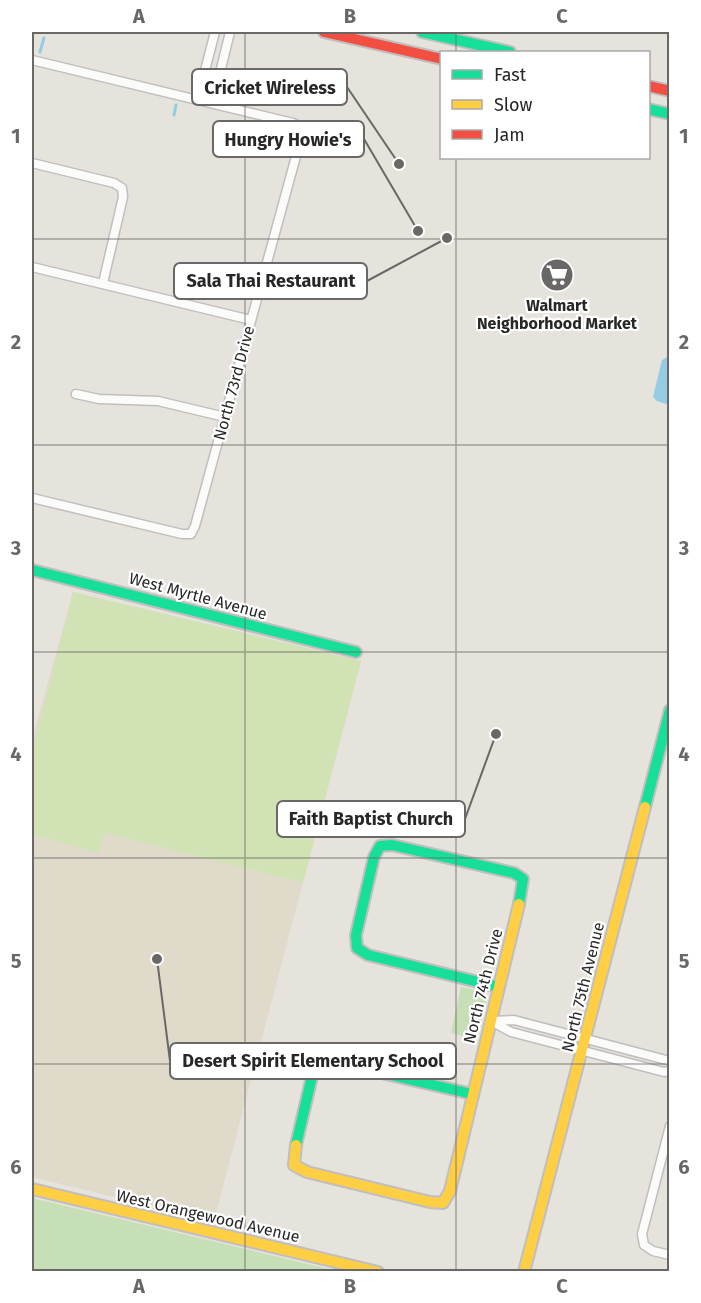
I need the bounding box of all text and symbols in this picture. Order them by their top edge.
text: A [132,4,146,28]
text: B [344,4,356,28]
text: C [556,4,568,28]
legend [440,51,650,159]
text: Fast [494,64,527,86]
callout: Cricket Wireless [192,69,347,105]
text: Cricket Wireless [204,77,336,99]
text: Slow [494,94,533,116]
callout: Hungry Howie's [213,121,364,157]
text: 1 [11,124,21,148]
text: Jam [494,124,525,146]
text: 1 [679,124,689,148]
text: Hungry Howie's [224,129,352,151]
supermarket icon: Walmart Neighborhood Market [539,257,575,293]
callout: Sala Thai Restaurant [174,263,367,299]
text: Sala Thai Restaurant [187,270,356,292]
place label: Walmart Neighborhood Market [477,296,638,333]
street label: North 73rd Drive [210,324,258,442]
text: 2 [11,330,21,354]
text: 2 [679,330,689,354]
text: 3 [10,536,21,560]
text: 3 [678,536,689,560]
street label: West Myrtle Avenue [127,568,269,624]
text: 4 [10,742,22,766]
text: 4 [678,742,690,766]
callout: Faith Baptist Church [277,801,465,837]
text: Faith Baptist Church [289,808,453,830]
street label: North 75th Avenue [558,920,608,1054]
street label: North 74th Drive [460,927,506,1045]
text: 5 [11,949,22,973]
text: 5 [679,949,690,973]
callout: Desert Spirit Elementary School [170,1043,456,1079]
text: Desert Spirit Elementary School [182,1050,444,1072]
text: 6 [10,1155,22,1179]
text: 6 [678,1155,690,1179]
street label: West Orangewood Avenue [114,1186,302,1246]
text: A [132,1274,146,1298]
text: B [344,1274,356,1298]
text: C [556,1274,568,1298]

